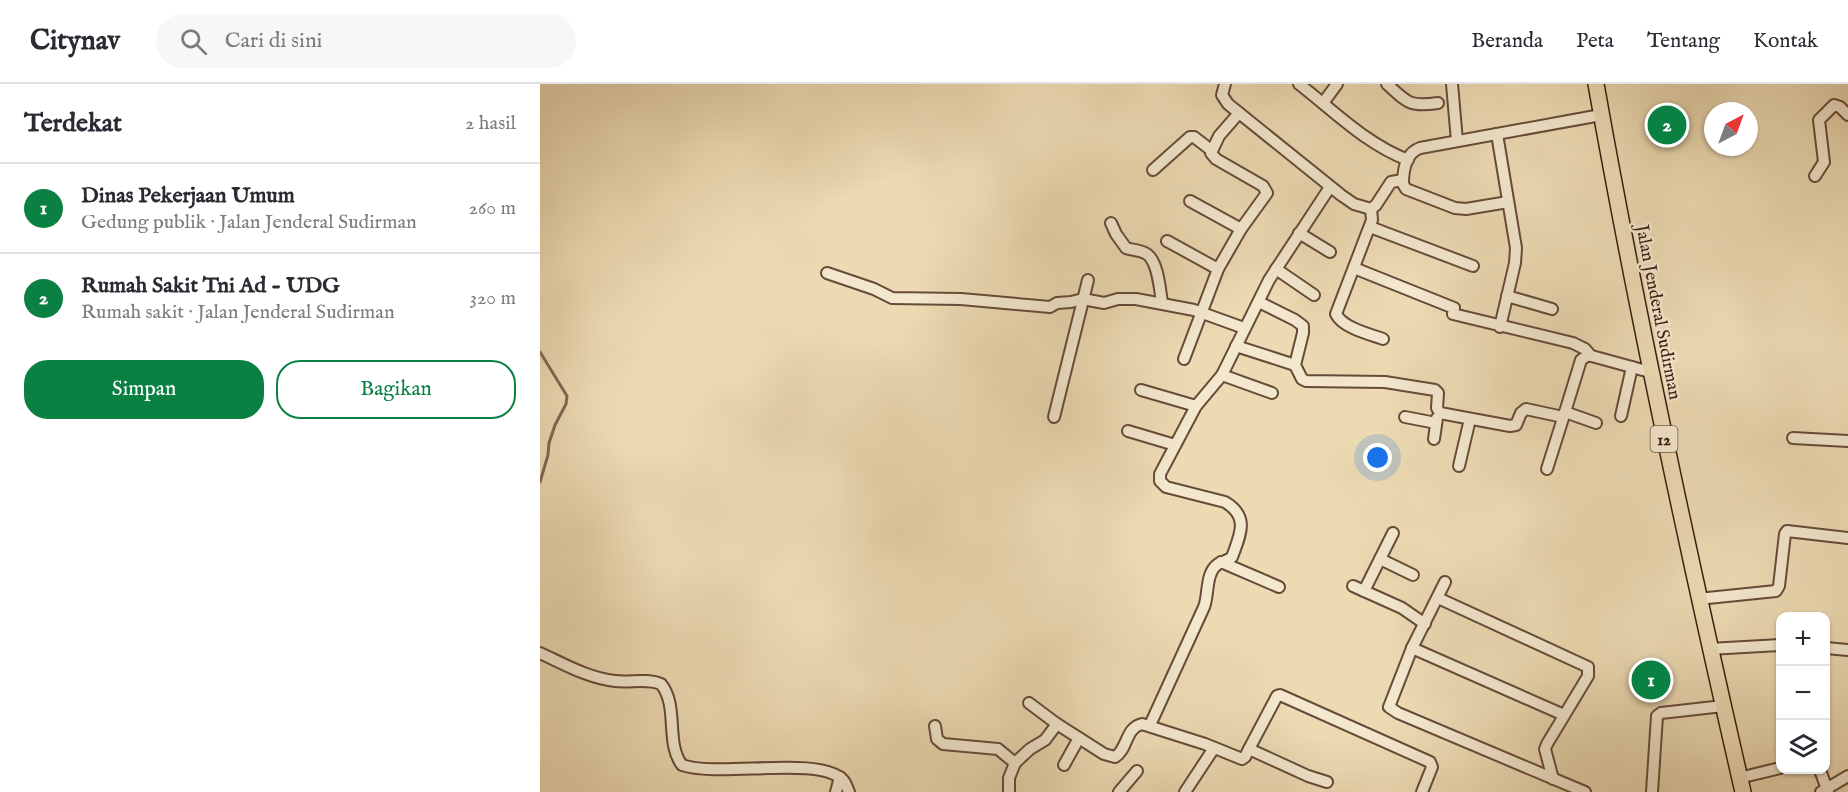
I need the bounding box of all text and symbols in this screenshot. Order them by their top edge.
search box [156,14,576,68]
text: Citynav [30,24,120,59]
icon: search [177,25,210,58]
text: Cari di sini [225,27,323,55]
text: Beranda [1471,28,1543,55]
text: Peta [1576,28,1614,55]
text: Tentang [1647,28,1720,55]
text: Kontak [1753,28,1818,55]
pin: 2 [1648,102,1686,147]
north arrow [1704,102,1758,156]
text: Terdekat [24,107,122,140]
text: 2 hasil [465,111,516,136]
text: Dinas Pekerjaan Umum [81,182,295,210]
text: 1 [40,196,47,221]
text: 260 m [469,196,516,221]
text: Gedung publik · Jalan Jenderal Sudirman [81,210,417,235]
street label: Jalan Jenderal Sudirman [1629,221,1686,402]
text: Rumah Sakit Tni Ad - UDG [81,272,340,300]
text: 2 [39,286,48,311]
text: 320 m [470,286,516,311]
text: Rumah sakit · Jalan Jenderal Sudirman [81,300,395,325]
button: Simpan [24,360,264,419]
button: Bagikan [276,360,516,419]
road number: 12 [1650,426,1678,452]
your location [1363,443,1392,472]
map controls [1776,612,1830,774]
button: + [1776,612,1830,666]
pin: 1 [1632,658,1670,702]
button: − [1776,666,1830,720]
button: layers [1776,720,1830,774]

